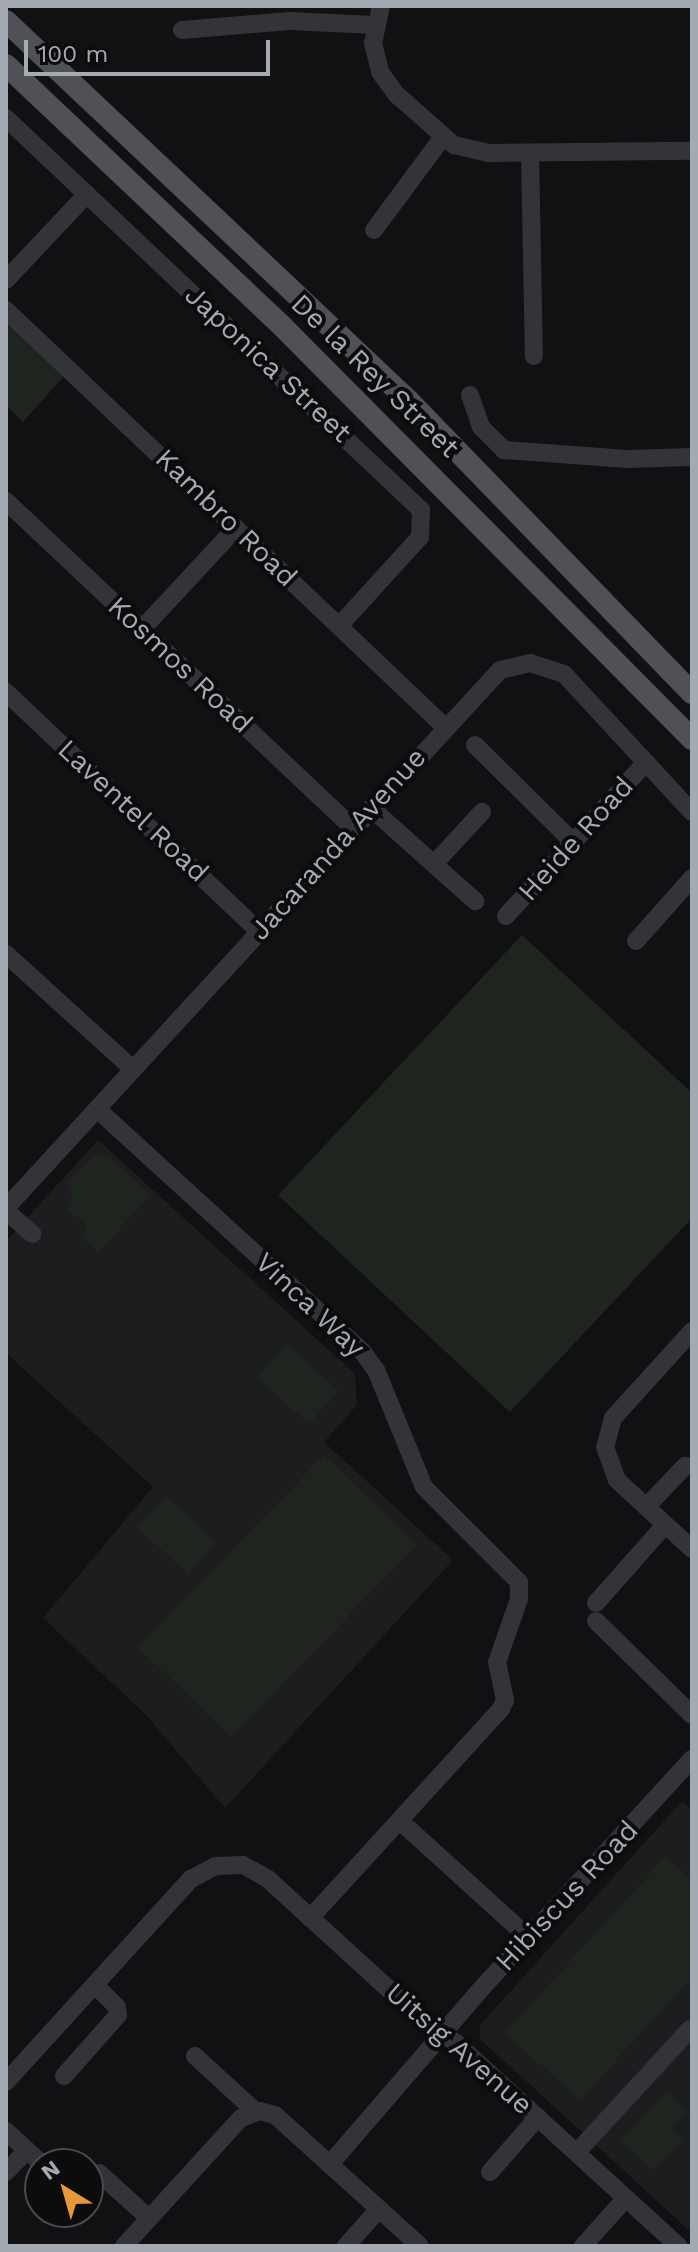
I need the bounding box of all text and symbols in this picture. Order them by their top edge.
scale bar [28,24,274,74]
text: 100 m [38,40,108,68]
street label: Japonica Street [178,278,358,450]
street label: De la Rey Street [284,287,466,465]
street label: Kambro Road [148,442,304,594]
street label: Kosmos Road [101,590,259,740]
street label: Laventel Road [50,732,216,890]
street label: Jacaranda Avenue [242,740,434,948]
street label: Heide Road [511,770,641,908]
street label: Vinca Way [248,1245,372,1365]
street label: Hibiscus Road [489,1814,645,1978]
street label: Uitsig Avenue [378,1976,540,2122]
north arrow [24,2148,104,2228]
text: N [36,2155,64,2185]

